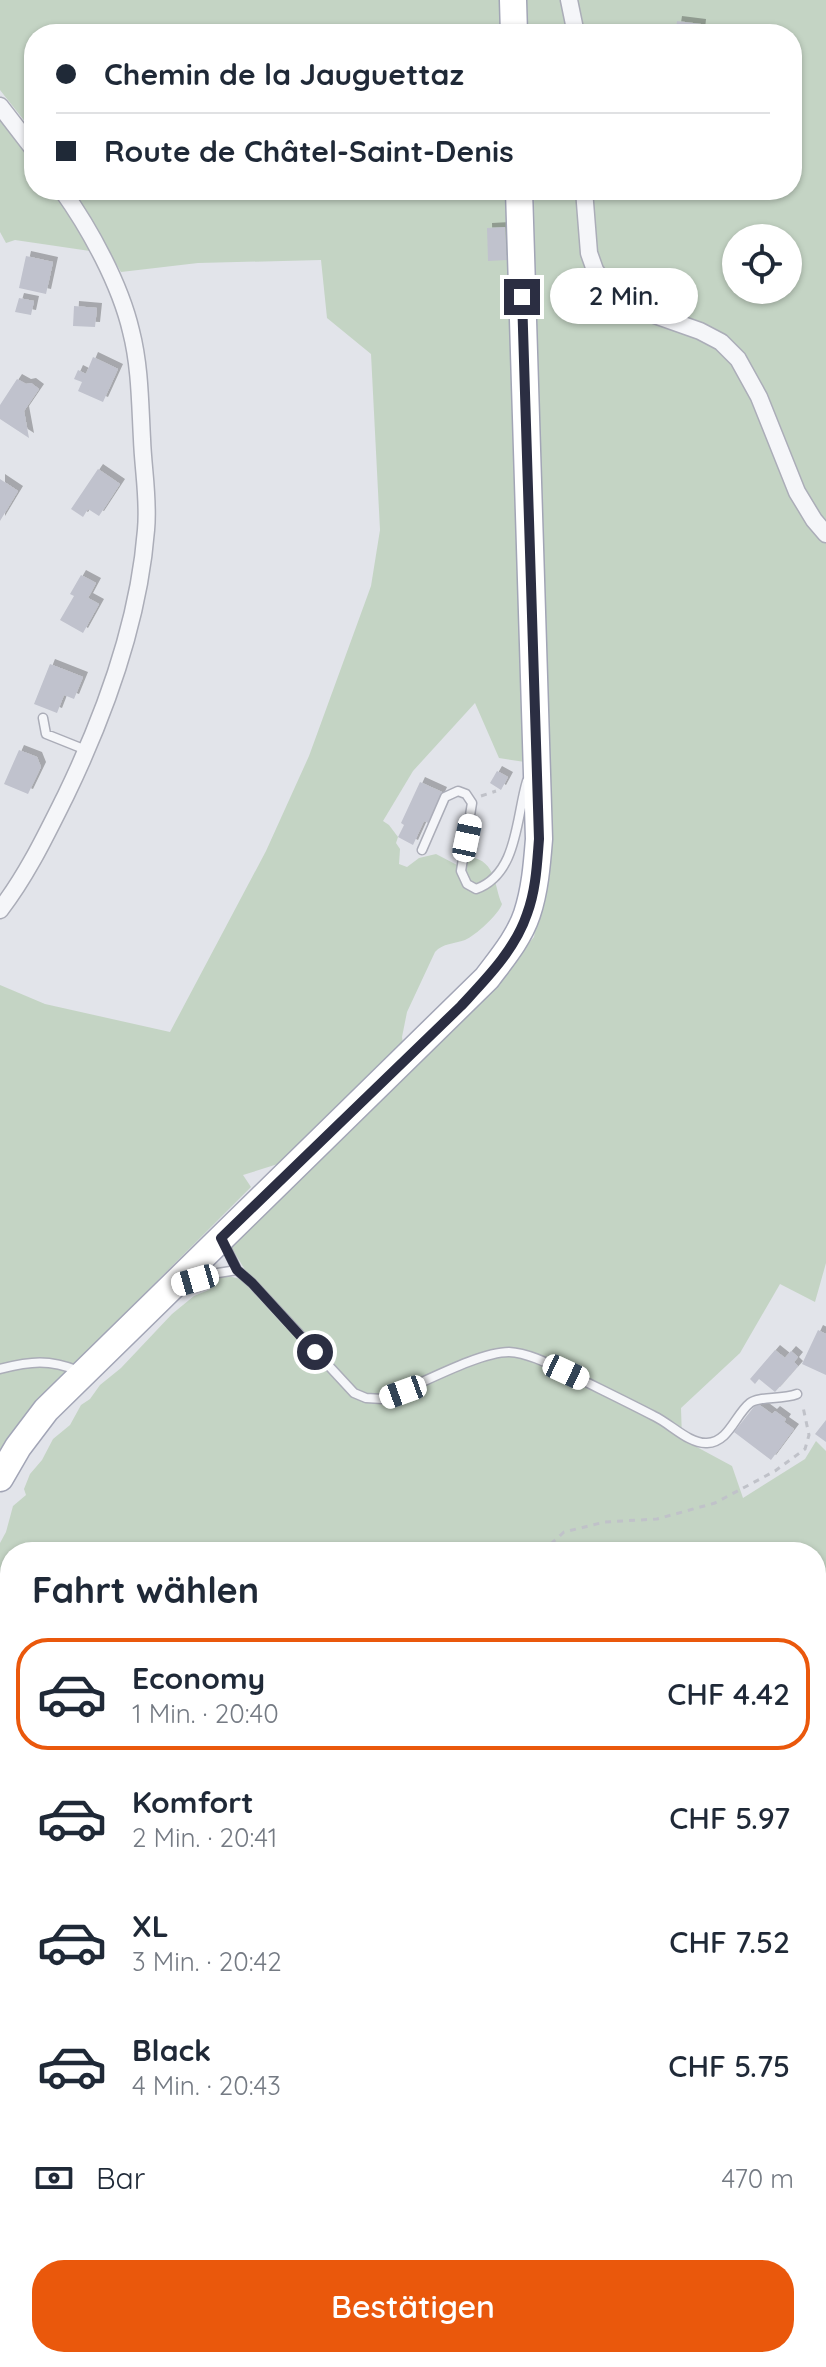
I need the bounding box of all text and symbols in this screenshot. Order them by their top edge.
text: Chemin de la Jauguettaz [104,55,464,93]
text: Route de Châtel-Saint-Denis [104,132,514,170]
map controls [722,224,802,304]
button: locate [722,224,802,304]
callout: 2 Min. [550,269,698,325]
route end [504,279,540,315]
text: 2 Min. [589,279,659,312]
car [450,812,484,864]
car [169,1262,221,1298]
route start [297,1334,333,1370]
car [539,1351,593,1393]
car [376,1373,430,1411]
text: Fahrt wählen [32,1567,259,1612]
icon: car [36,1658,108,1730]
text: Economy [132,1659,265,1697]
text: CHF 4.42 [667,1675,790,1713]
text: 1 Min. · 20:40 [132,1697,279,1730]
icon: car [36,1782,108,1854]
text: Komfort [132,1783,254,1821]
text: CHF 5.97 [669,1799,790,1837]
text: 2 Min. · 20:41 [132,1821,277,1854]
icon: car [36,1906,108,1978]
text: XL [132,1907,169,1945]
text: CHF 7.52 [669,1923,790,1961]
text: 3 Min. · 20:42 [132,1945,282,1978]
icon: car [36,2030,108,2102]
text: Black [132,2031,211,2069]
text: CHF 5.75 [668,2047,790,2085]
text: 4 Min. · 20:43 [132,2069,281,2102]
icon: cash [32,2156,76,2200]
text: Bar [96,2159,145,2197]
text: 470 m [721,2162,794,2195]
button: Bestätigen [32,2260,794,2352]

